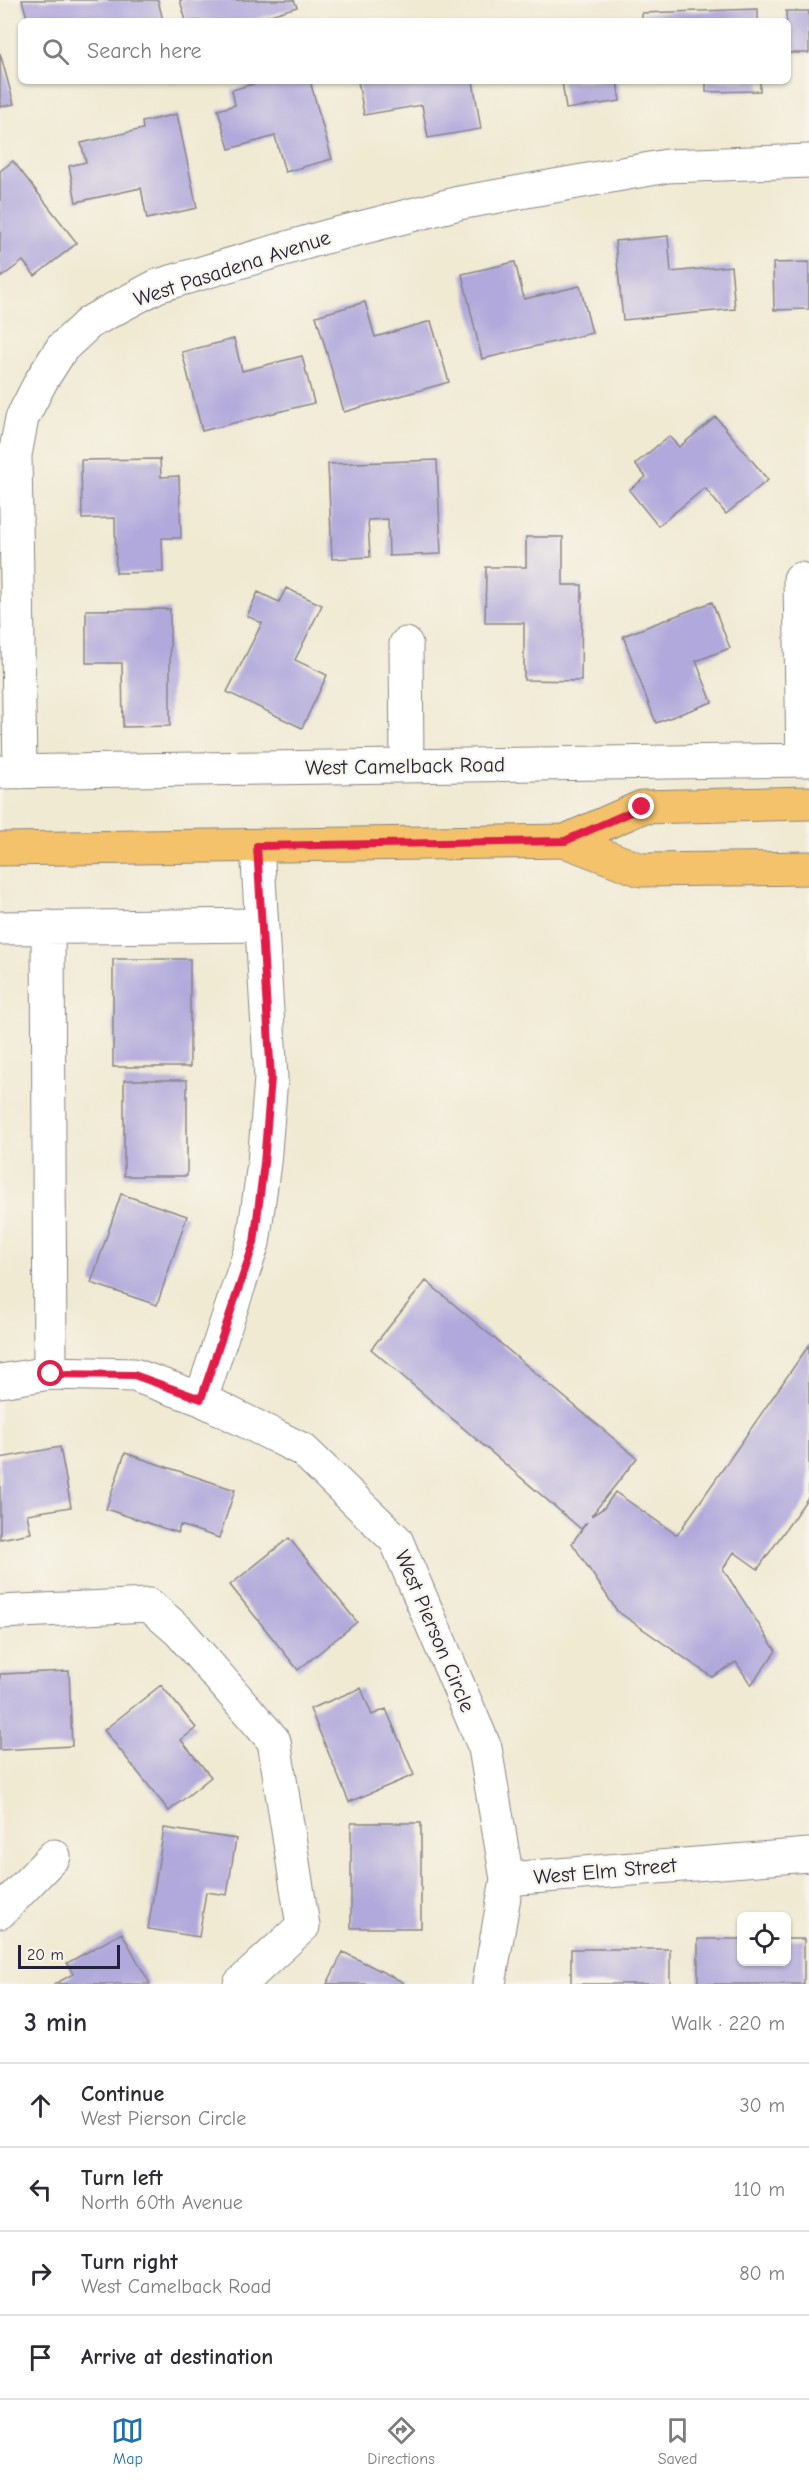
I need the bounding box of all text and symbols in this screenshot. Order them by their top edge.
search box [18,18,791,84]
icon: search [39,35,72,68]
text: Search here [87,38,202,64]
street label: West Pasadena Avenue [131,225,333,311]
street label: West Camelback Road [305,752,505,780]
route end [628,793,654,819]
route start [37,1360,63,1386]
street label: West Pierson Circle [390,1546,480,1716]
street label: West Elm Street [533,1853,678,1889]
map controls [737,1912,791,1966]
button: locate [737,1912,791,1966]
scale bar [18,1942,120,1970]
text: 20 m [27,1946,64,1964]
text: 3 min [24,2008,87,2038]
text: Walk · 220 m [671,2012,785,2035]
text: Continue [81,2081,164,2107]
icon: ahead [24,2089,57,2122]
text: 30 m [739,2094,785,2117]
text: West Pierson Circle [81,2107,246,2130]
text: Turn left [81,2165,163,2191]
icon: left [24,2173,57,2206]
text: 110 m [734,2178,785,2201]
text: North 60th Avenue [81,2191,243,2214]
text: Turn right [81,2249,178,2275]
icon: right [24,2257,57,2290]
text: 80 m [739,2262,785,2285]
text: West Camelback Road [81,2275,271,2298]
icon: arrive [24,2341,57,2374]
text: Arrive at destination [81,2344,273,2370]
tab: Map [111,2414,144,2468]
tab: Directions [367,2414,435,2468]
tab: Saved [658,2414,698,2468]

